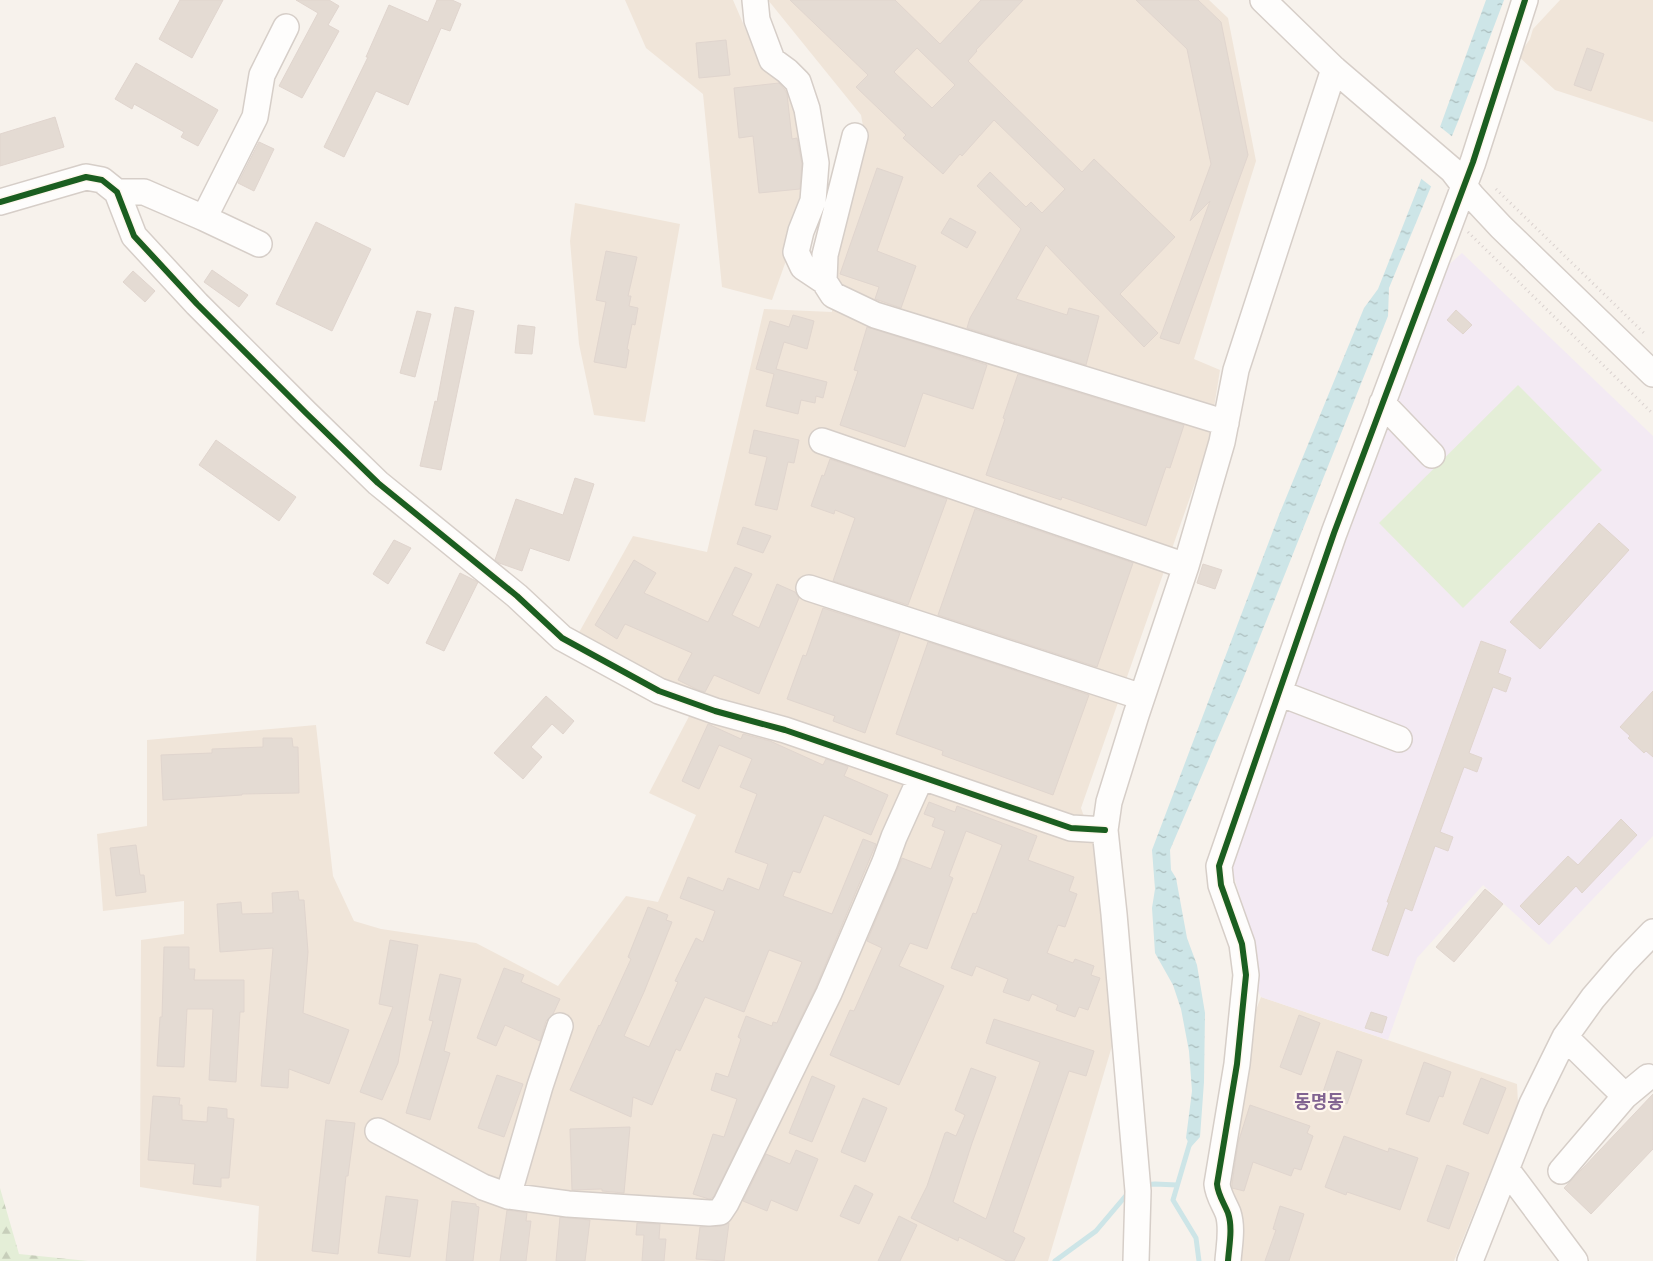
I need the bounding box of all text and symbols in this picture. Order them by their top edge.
district label: 동명동 [1294,1091,1344,1113]

